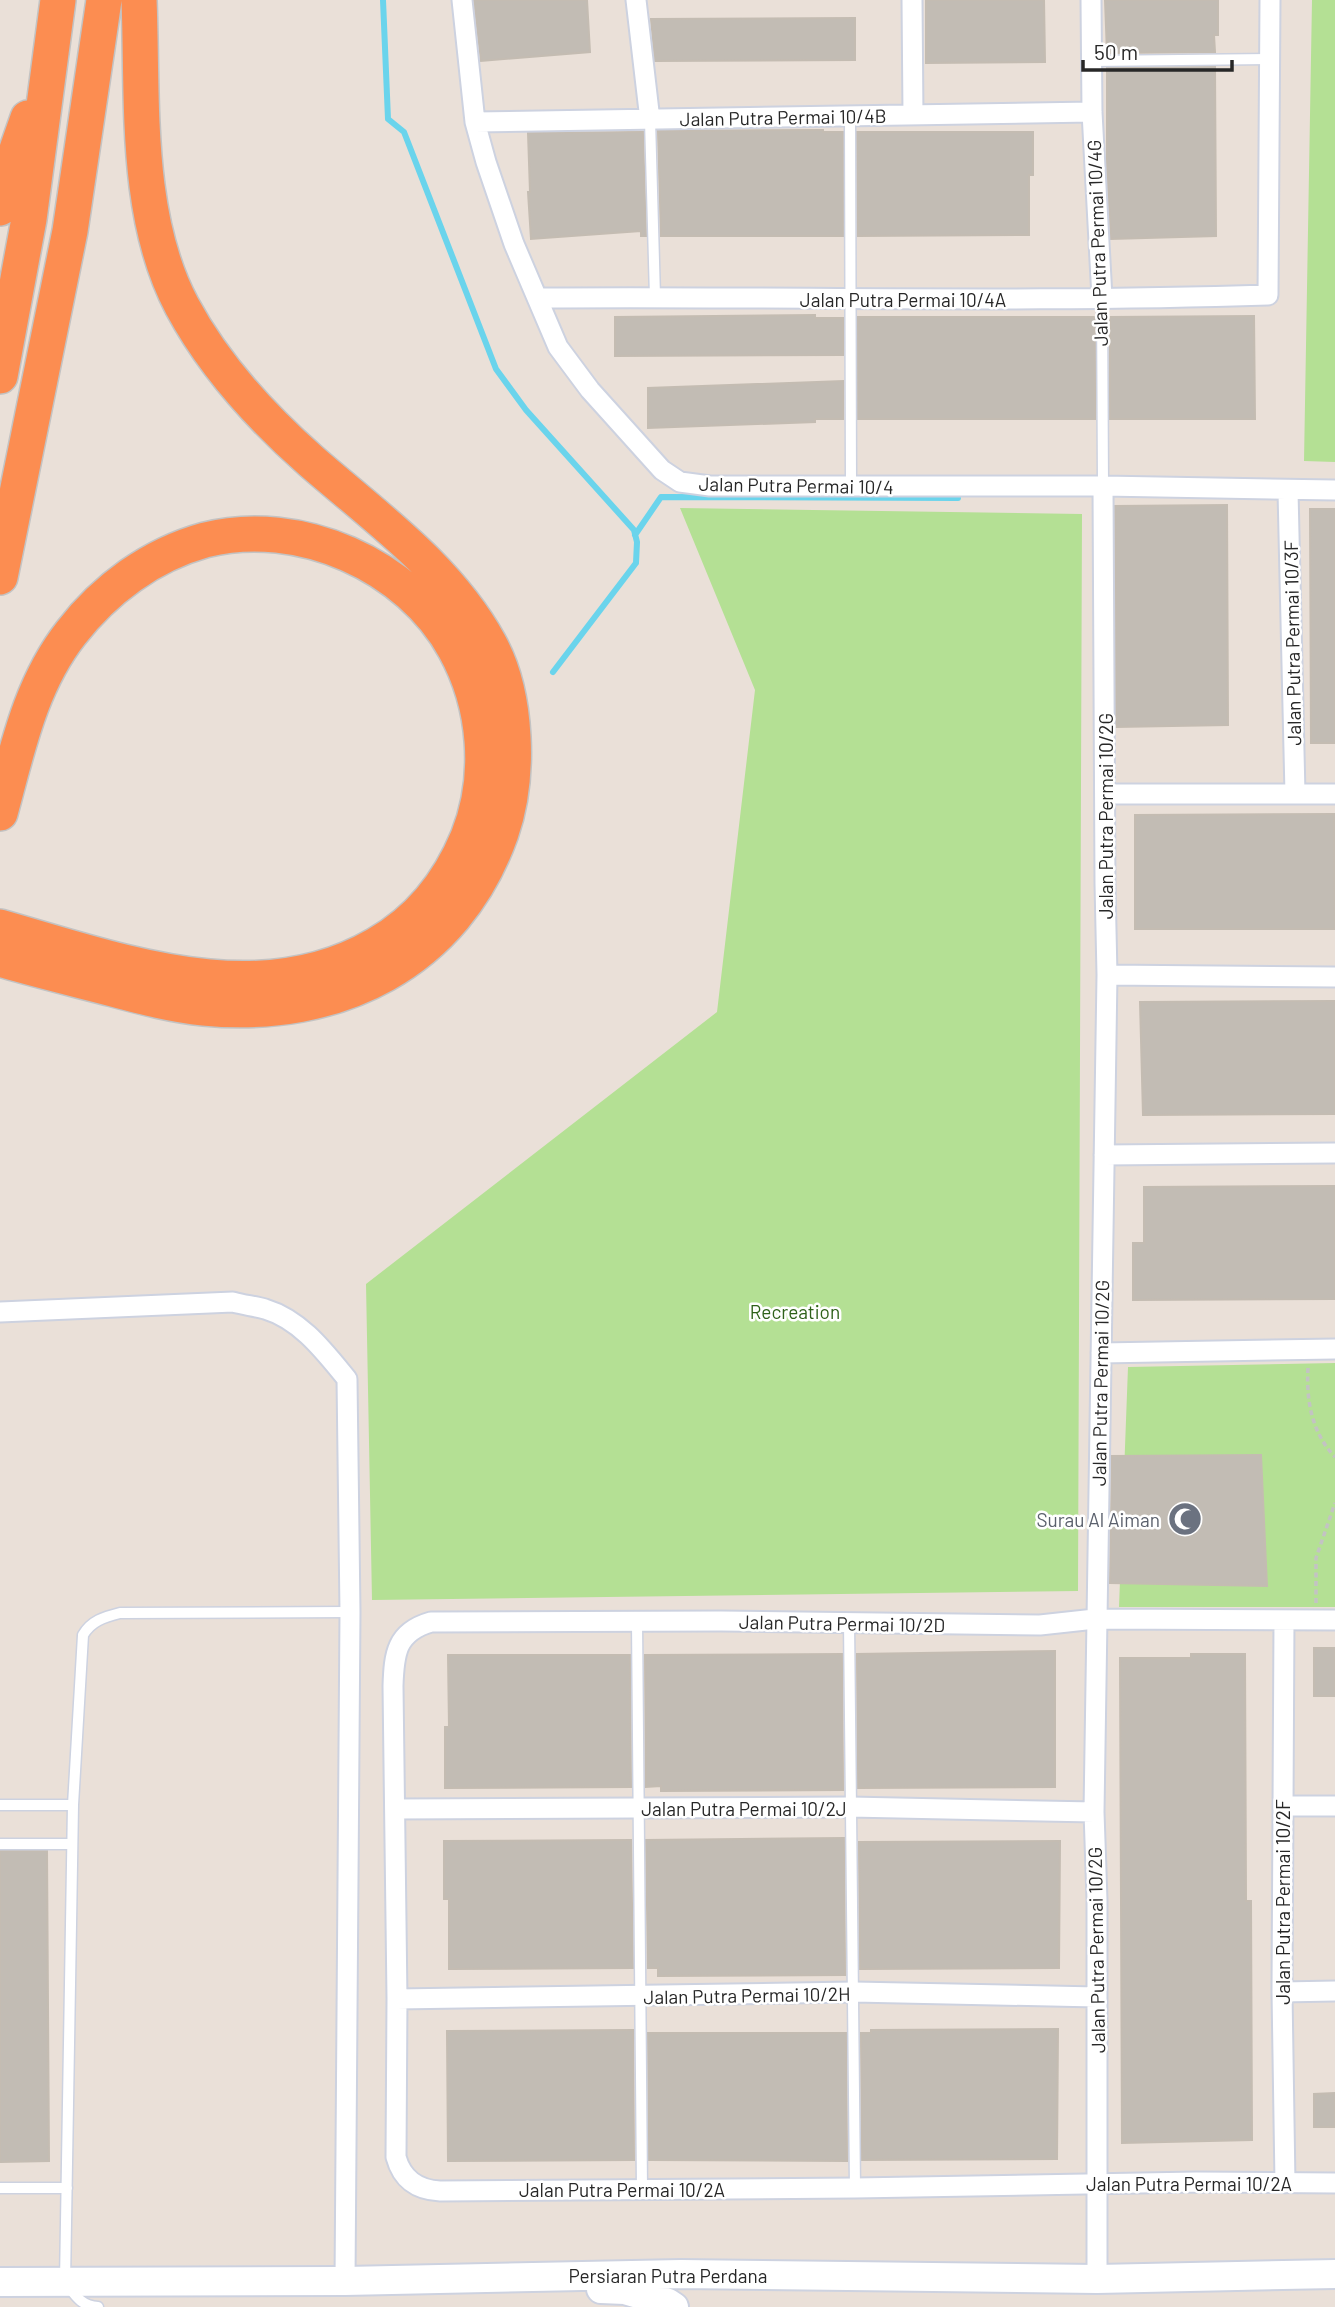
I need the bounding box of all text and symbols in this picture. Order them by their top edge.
scale bar [1083,28,1232,72]
text: 50 m [1094,39,1138,64]
street label: Jalan Putra Permai 10/4B [679,104,887,130]
street label: Jalan Putra Permai 10/4G [1082,139,1112,347]
street label: Jalan Putra Permai 10/4A [800,288,1006,311]
street label: Jalan Putra Permai 10/4 [698,472,894,498]
street label: Jalan Putra Permai 10/3F [1279,540,1305,746]
street label: Jalan Putra Permai 10/2G [1094,713,1117,919]
street label: Jalan Putra Permai 10/2G [1087,1280,1113,1486]
park label: Recreation [750,1300,840,1323]
mosque icon: Surau Al Aiman [1166,1500,1204,1538]
place label: Surau Al Aiman [1036,1508,1160,1531]
street label: Jalan Putra Permai 10/2D [739,1610,945,1636]
street label: Jalan Putra Permai 10/2J [641,1797,847,1820]
street label: Jalan Putra Permai 10/2F [1271,1799,1294,2005]
street label: Jalan Putra Permai 10/2G [1083,1847,1109,2053]
street label: Jalan Putra Permai 10/2H [643,1982,851,2008]
street label: Jalan Putra Permai 10/2A [1086,2172,1292,2195]
street label: Jalan Putra Permai 10/2A [519,2178,725,2201]
street label: Persiaran Putra Perdana [569,2264,767,2287]

